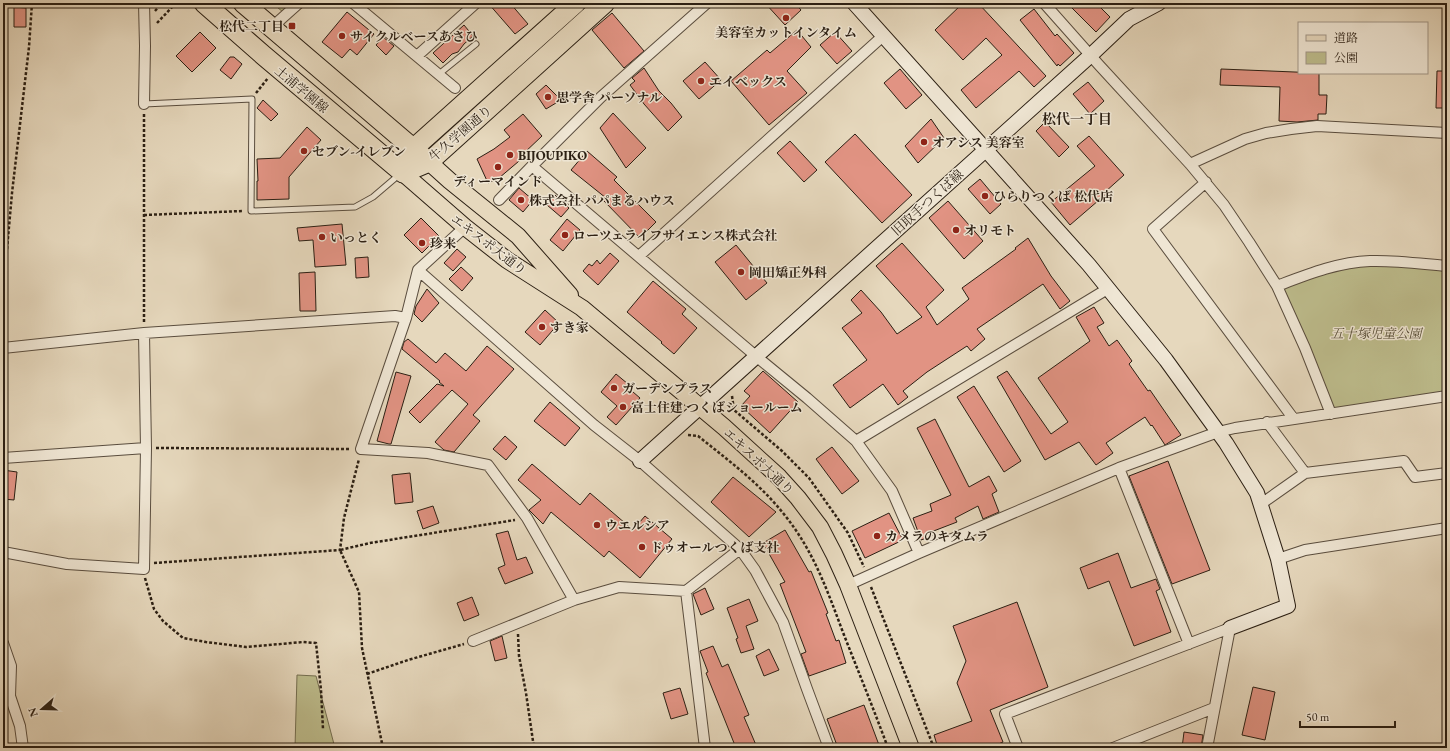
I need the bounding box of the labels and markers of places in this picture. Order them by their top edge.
marker: 美容室カットインタイム [781,13,791,23]
place label: 松代二丁目 [219,18,284,35]
marker: 松代二丁目 [287,21,297,31]
place label: 美容室カットインタイム [715,24,857,41]
place label: サイクルベースあさひ [350,28,478,45]
marker: サイクルベースあさひ [337,31,347,41]
place label: エイベックス [709,73,787,90]
marker: エイベックス [696,76,706,86]
place label: 思学舎 パーソナル [556,89,662,106]
marker: 思学舎 パーソナル [543,92,553,102]
place label: オアシス 美容室 [932,134,1025,151]
marker: オアシス 美容室 [919,137,929,147]
place label: セブン-イレブン [312,143,406,160]
marker: セブン-イレブン [299,146,309,156]
place label: BIJOUPIKO [518,147,587,164]
marker: BIJOUPIKO [505,150,515,160]
marker: ディーマインド [493,162,503,172]
place label: ディーマインド [453,173,543,190]
place label: ひらりつくば 松代店 [993,188,1113,205]
marker: ひらりつくば 松代店 [980,191,990,201]
place label: 株式会社 パパまるハウス [529,192,675,209]
marker: 株式会社 パパまるハウス [516,195,526,205]
place label: オリモト [964,222,1016,239]
marker: オリモト [951,225,961,235]
place label: ローツェライフサイエンス株式会社 [573,227,777,244]
place label: いっとく [330,229,382,246]
marker: ローツェライフサイエンス株式会社 [560,230,570,240]
marker: いっとく [317,232,327,242]
place label: 珍来 [430,235,456,252]
marker: 珍来 [417,238,427,248]
place label: 岡田矯正外科 [749,264,827,281]
marker: 岡田矯正外科 [736,267,746,277]
place label: すき家 [550,319,589,336]
marker: すき家 [537,322,547,332]
place label: ガーデンプラス [622,380,712,397]
marker: ガーデンプラス [609,383,619,393]
place label: 富士住建 つくばショールーム [631,399,803,416]
marker: 富士住建 つくばショールーム [618,402,628,412]
place label: ウエルシア [605,517,670,534]
marker: ウエルシア [592,520,602,530]
place label: カメラのキタムラ [885,528,989,545]
marker: カメラのキタムラ [872,531,882,541]
place label: ドゥオールつくば支社 [650,539,779,556]
marker: ドゥオールつくば支社 [637,542,647,552]

